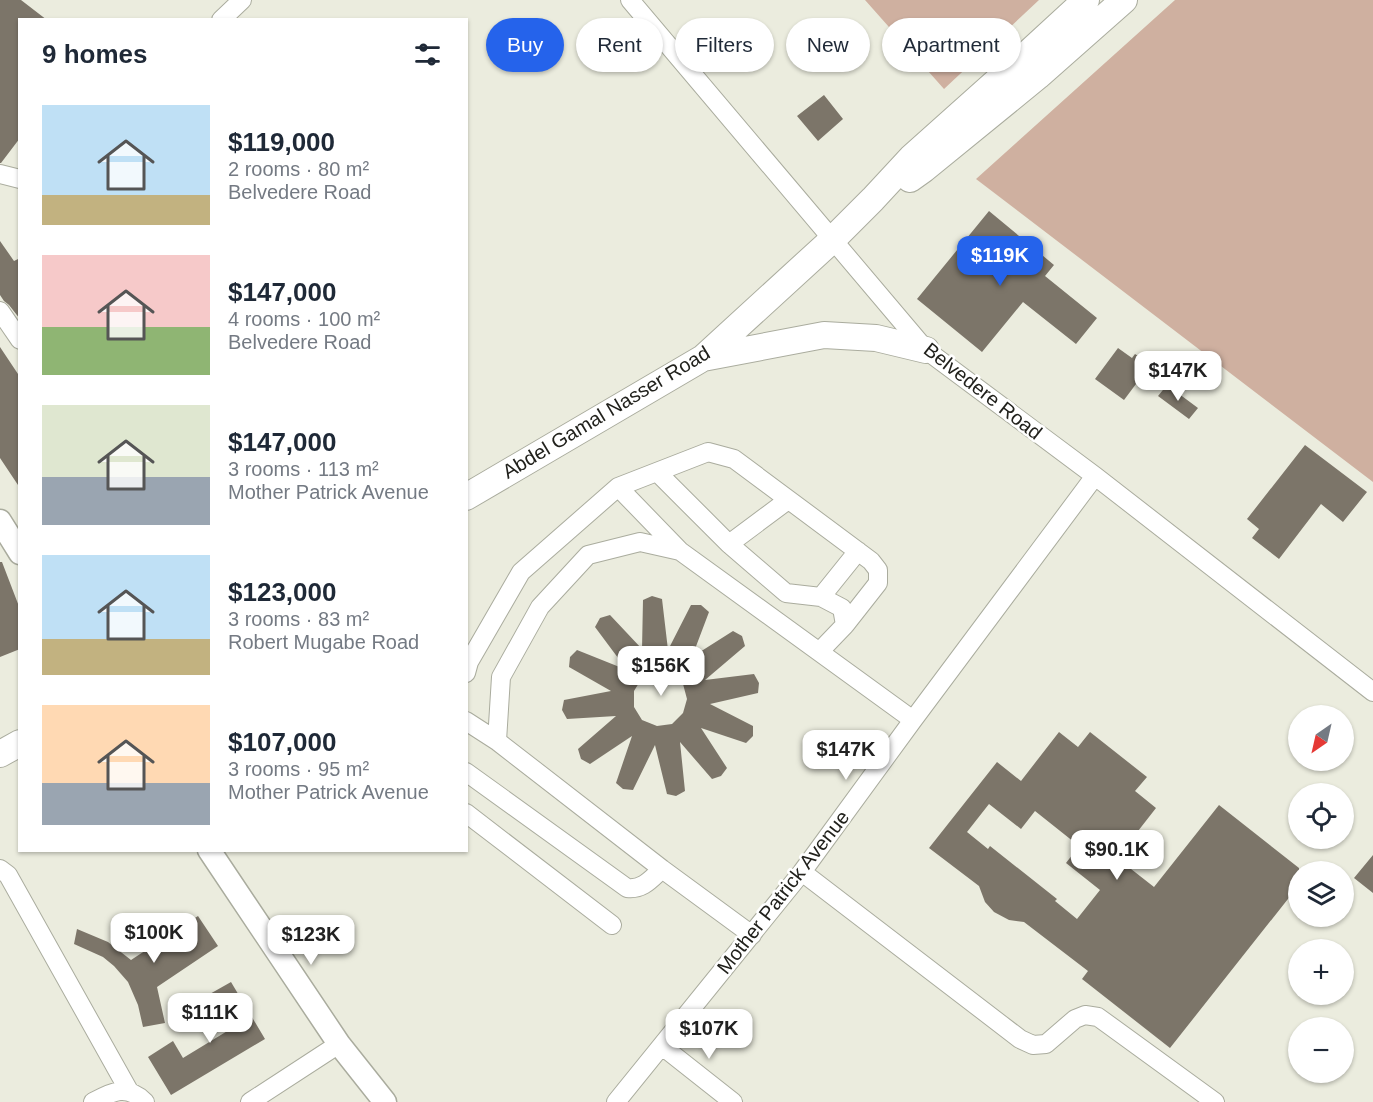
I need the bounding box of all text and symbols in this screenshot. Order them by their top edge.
chip: Buy [486,18,564,72]
chip: Rent [576,18,663,72]
chip: Filters [675,18,774,72]
chip: New [786,18,870,72]
chip: Apartment [882,18,1021,72]
icon: filters [411,38,444,71]
text: 9 homes [42,39,148,69]
text: $119,000 [228,127,335,157]
icon: home [90,129,162,201]
text: 2 rooms · 80 m² [228,158,369,180]
text: Belvedere Road [228,181,371,203]
pin: $119K [958,236,1042,287]
text: $119K [971,244,1029,266]
text: $147,000 [228,277,336,307]
icon: home [90,279,162,351]
text: 4 rooms · 100 m² [228,308,380,330]
text: Belvedere Road [228,331,371,353]
street label: Belvedere Road [920,338,1046,444]
street label: Abdel Gamal Nasser Road [498,341,714,483]
pin: $147K [1136,351,1220,402]
text: $147K [1149,359,1207,381]
text: $147,000 [228,427,336,457]
icon: home [90,429,162,501]
text: 3 rooms · 113 m² [228,458,379,480]
text: Mother Patrick Avenue [228,481,429,503]
text: $123,000 [228,577,336,607]
icon: home [90,579,162,651]
text: 3 rooms · 83 m² [228,608,369,630]
text: Robert Mugabe Road [228,631,419,653]
pin: $156K [619,646,703,697]
text: $156K [632,654,690,676]
north arrow [1288,705,1354,771]
map controls [1288,705,1354,1083]
text: $107,000 [228,727,336,757]
icon: home [90,729,162,801]
pin: $147K [804,730,888,781]
text: $147K [817,738,875,760]
text: 3 rooms · 95 m² [228,758,369,780]
text: Mother Patrick Avenue [228,781,429,803]
button: locate [1288,783,1354,849]
street label: Mother Patrick Avenue [713,806,853,978]
pin: $90.1K [1068,830,1166,881]
text: $90.1K [1085,838,1149,860]
button: layers [1288,861,1354,927]
pin: $100K [112,913,196,964]
pin: $123K [269,915,353,966]
text: $100K [125,921,183,943]
text: $123K [282,923,340,945]
button: + [1288,939,1354,1005]
pin: $111K [168,993,252,1044]
text: $111K [182,1001,238,1023]
pin: $107K [667,1009,751,1060]
text: $107K [680,1017,738,1039]
button: − [1288,1017,1354,1083]

